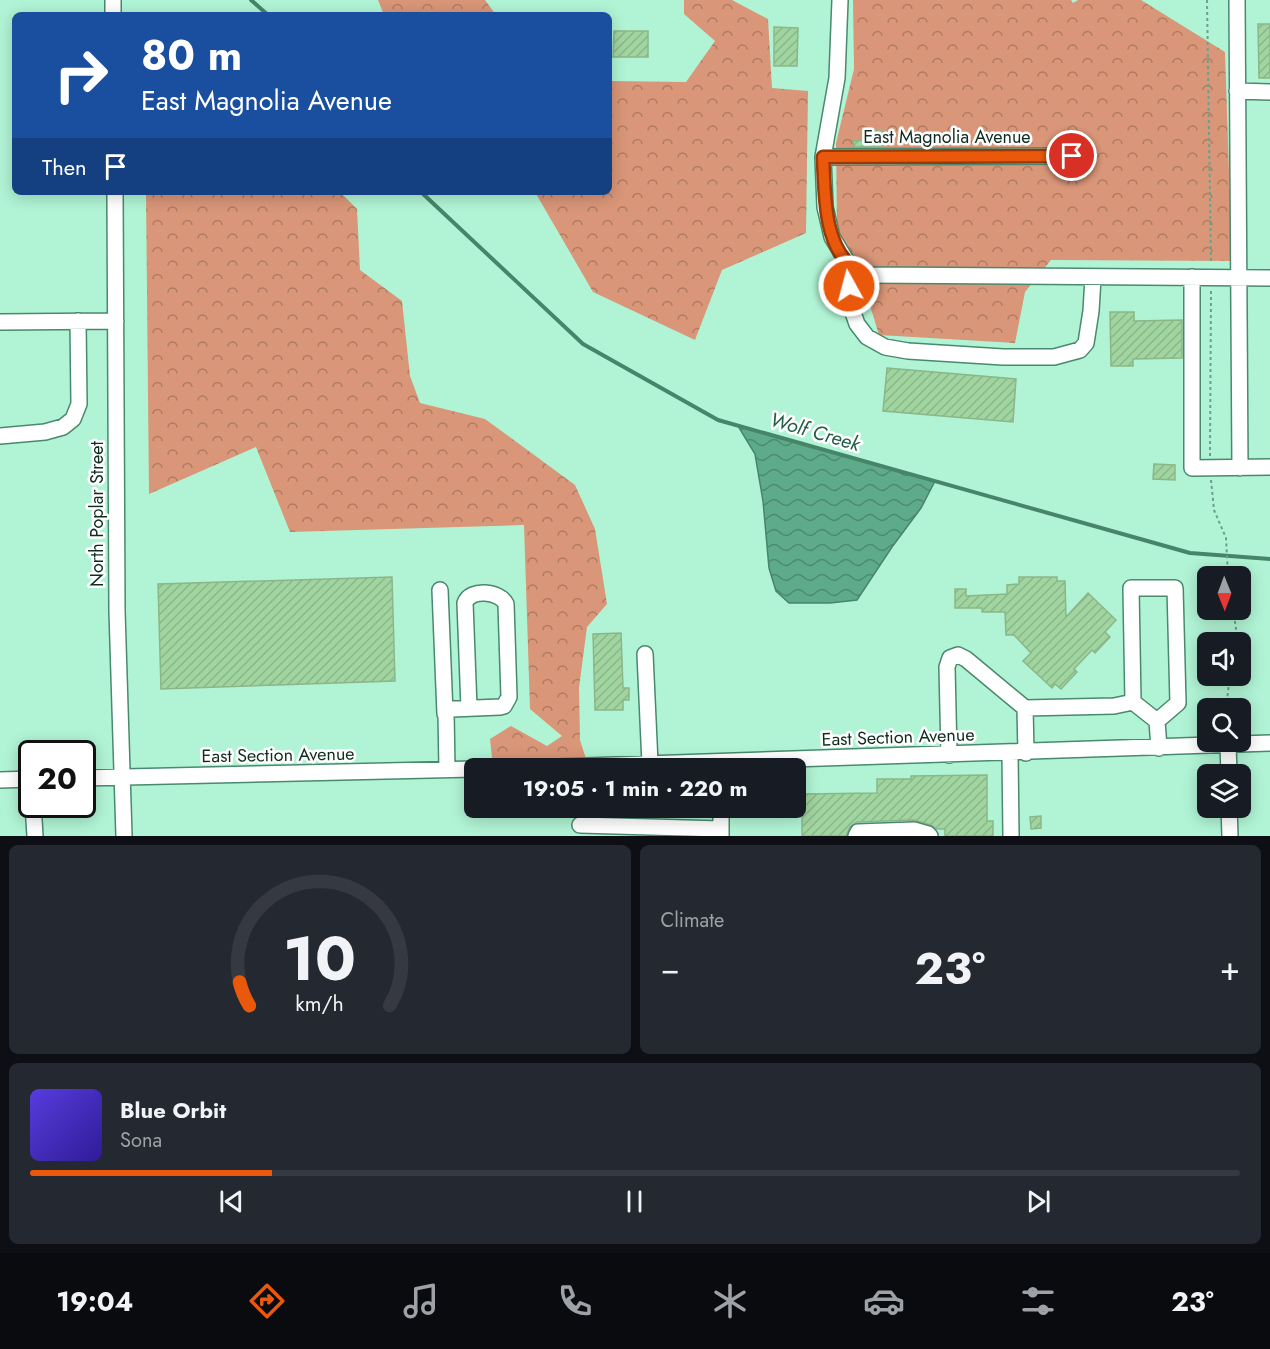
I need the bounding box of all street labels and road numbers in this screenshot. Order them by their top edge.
street label: East Magnolia Avenue [863,124,1031,150]
street label: North Poplar Street [84,440,110,587]
street label: East Section Avenue [821,721,975,753]
street label: East Section Avenue [201,741,355,769]

